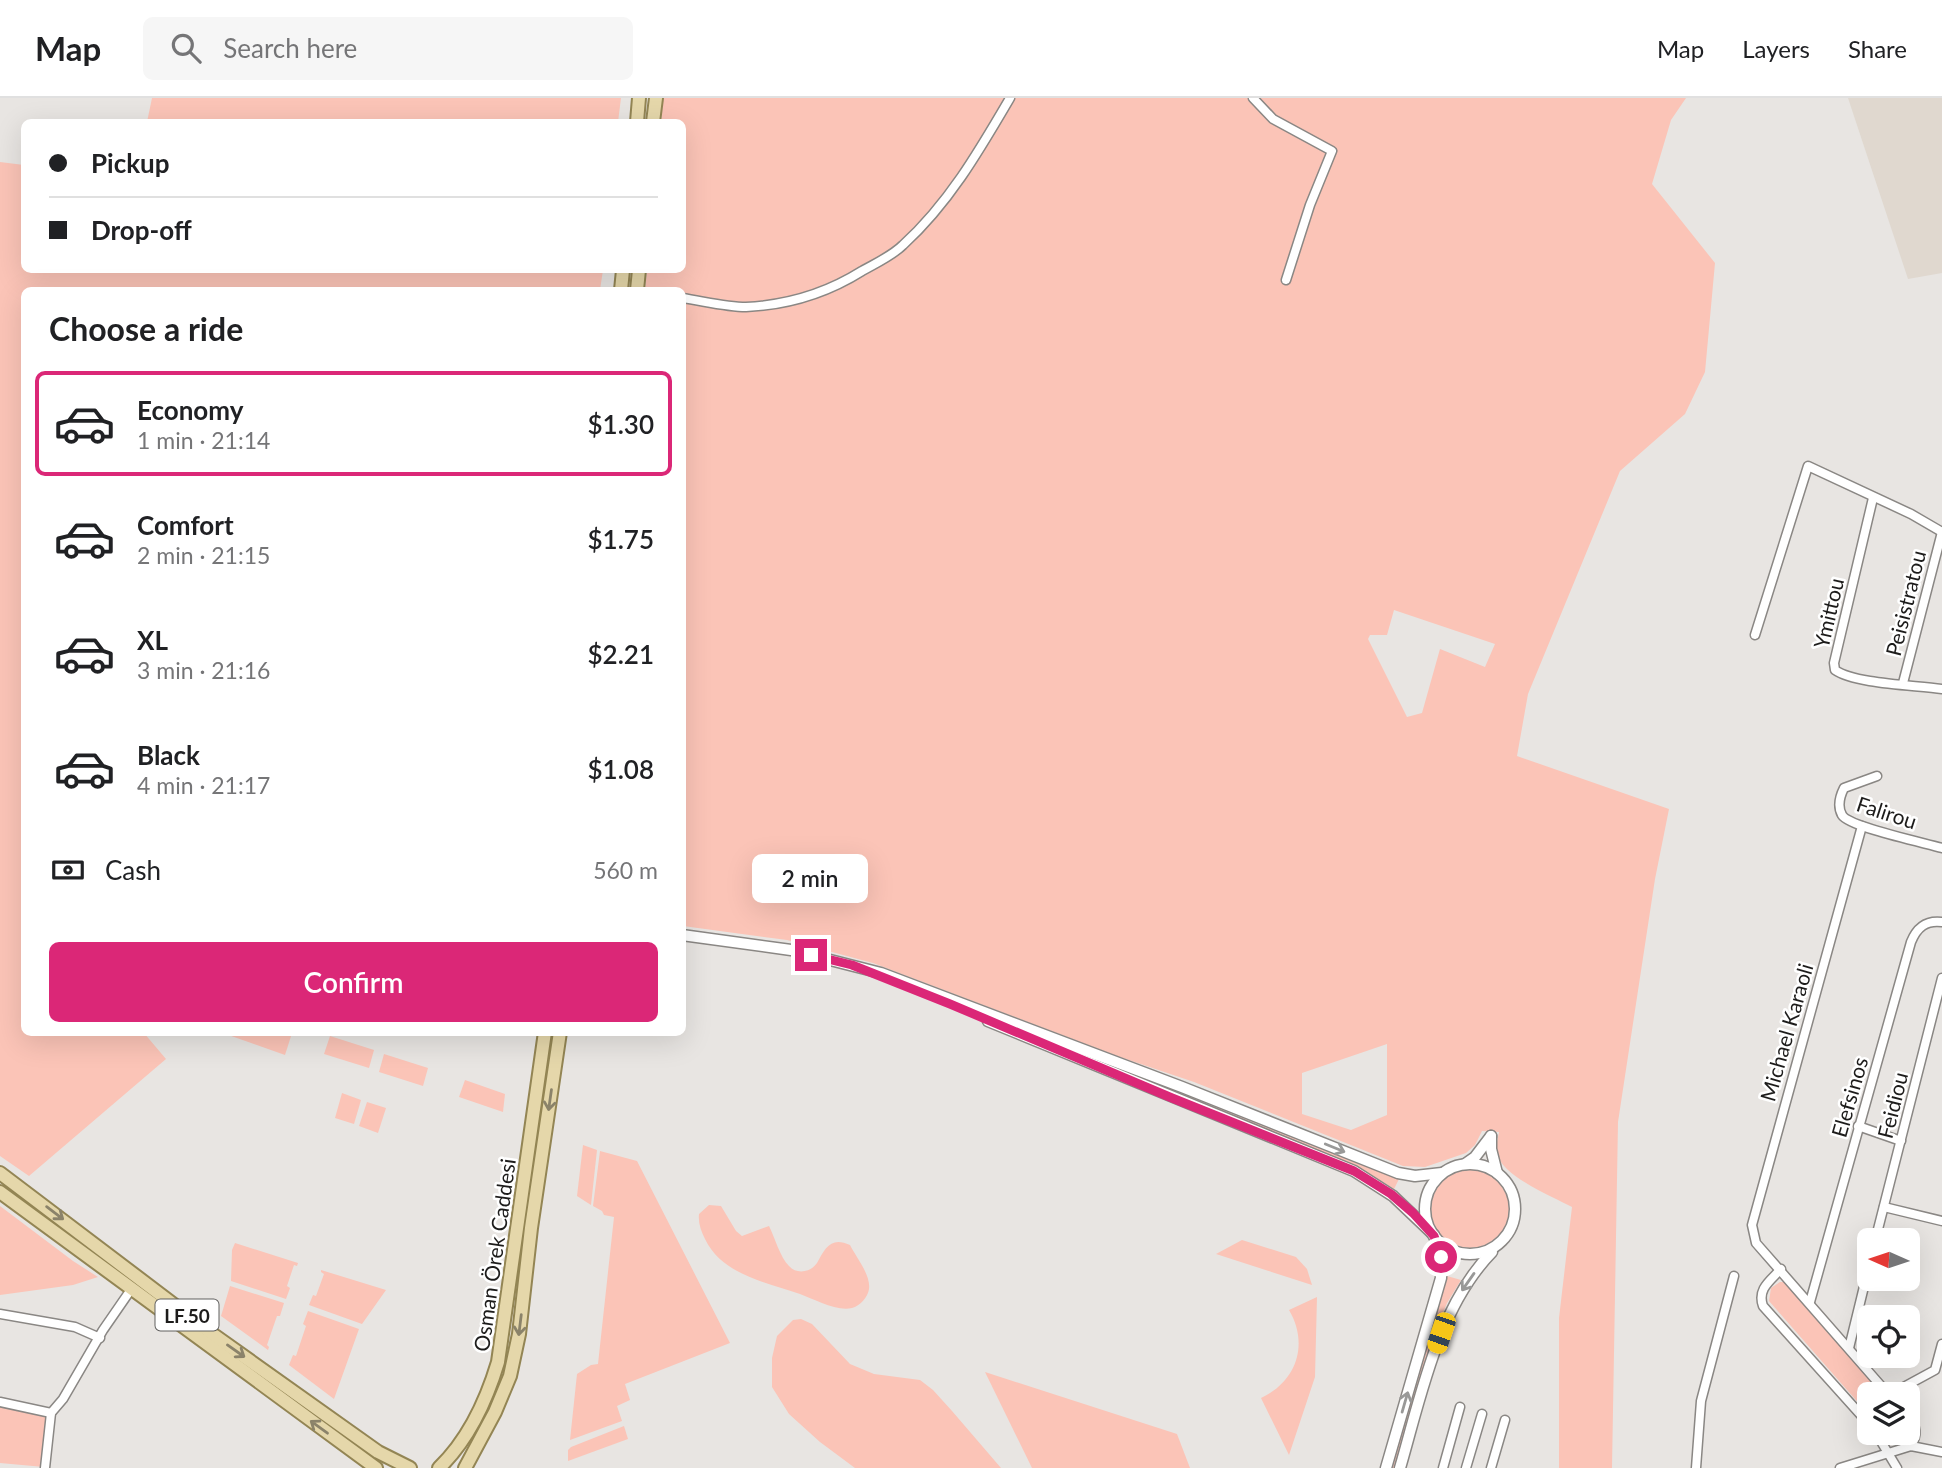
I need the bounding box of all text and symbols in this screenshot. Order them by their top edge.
search box [143,17,633,80]
text: Map [35,28,101,68]
icon: search [167,29,205,67]
text: Search here [223,32,357,64]
text: Map [1657,34,1704,63]
text: Layers [1742,34,1810,63]
text: Share [1848,34,1907,63]
text: Pickup [91,147,170,179]
text: Drop-off [91,214,192,246]
text: Choose a ride [49,309,243,348]
icon: car [53,392,116,455]
text: Economy [137,394,243,426]
text: $1.30 [588,408,654,440]
text: 1 min · 21:14 [137,426,270,454]
icon: car [53,507,116,570]
text: Comfort [137,509,234,541]
text: $1.75 [588,523,654,555]
text: 2 min · 21:15 [137,541,270,569]
street label: Peisistratou [1880,548,1930,658]
street label: Ymittou [1808,575,1848,651]
icon: car [53,622,116,685]
text: XL [137,624,168,656]
text: $2.21 [588,638,654,670]
text: 3 min · 21:16 [137,656,270,684]
icon: car [53,737,116,800]
text: Black [137,739,200,771]
text: $1.08 [588,753,654,785]
text: 4 min · 21:17 [137,771,270,799]
street label: Falirou [1854,791,1920,833]
icon: cash [49,851,87,889]
text: Cash [105,854,161,886]
callout: 2 min [753,854,869,902]
text: 560 m [593,856,658,884]
text: 2 min [782,864,838,892]
route end [795,939,827,971]
button: Confirm [49,942,658,1022]
street label: Michael Karaoli [1754,960,1818,1104]
street label: Elefsinos [1826,1054,1872,1140]
street label: Feidiou [1872,1069,1912,1141]
one-way arrow [544,1088,557,1111]
one-way arrow [1323,1142,1345,1155]
street label: Osman Örek Caddesi [468,1157,520,1353]
one-way arrow [45,1205,64,1220]
north arrow [1857,1228,1920,1292]
map controls [1857,1228,1920,1445]
route start [1425,1241,1457,1273]
one-way arrow [1461,1272,1475,1291]
road number: LF.50 [156,1300,218,1330]
button: locate [1857,1305,1920,1368]
car [1425,1310,1458,1356]
one-way arrow [513,1314,526,1336]
one-way arrow [226,1344,245,1358]
button: layers [1857,1382,1920,1445]
one-way arrow [1399,1392,1412,1414]
one-way arrow [310,1420,329,1434]

